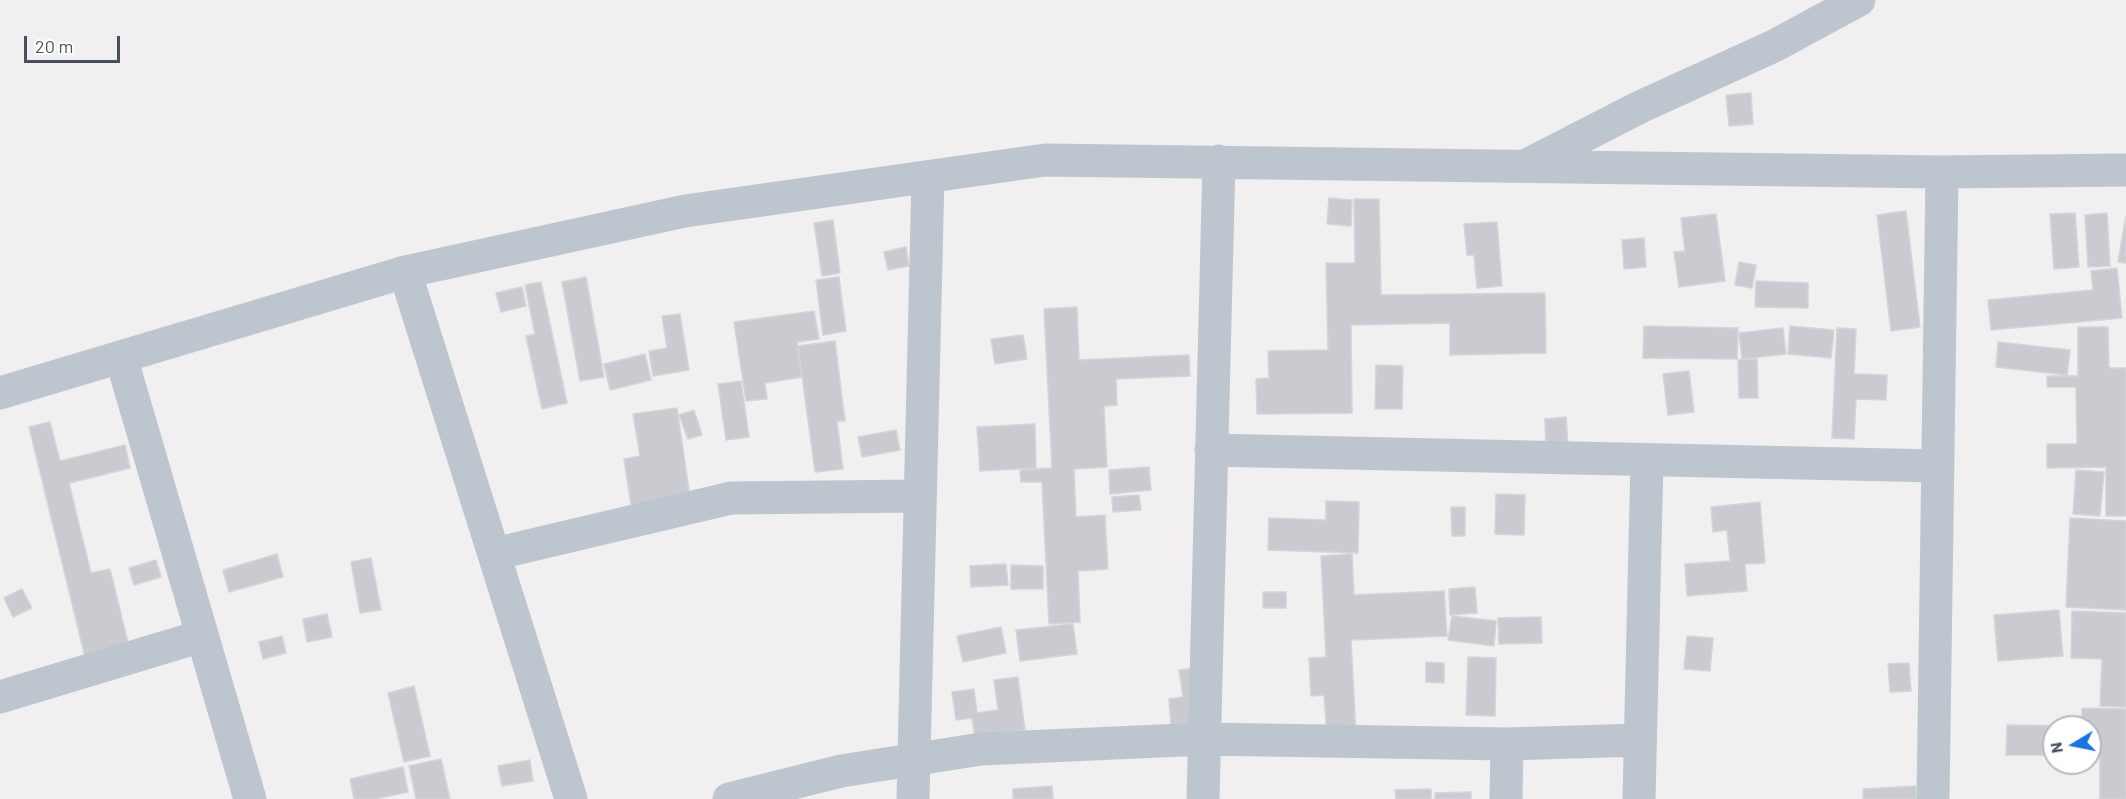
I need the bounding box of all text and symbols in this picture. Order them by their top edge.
scale bar [27,24,123,62]
text: 20 m [35,35,73,57]
north arrow [2042,715,2102,775]
text: N [2045,741,2066,755]

